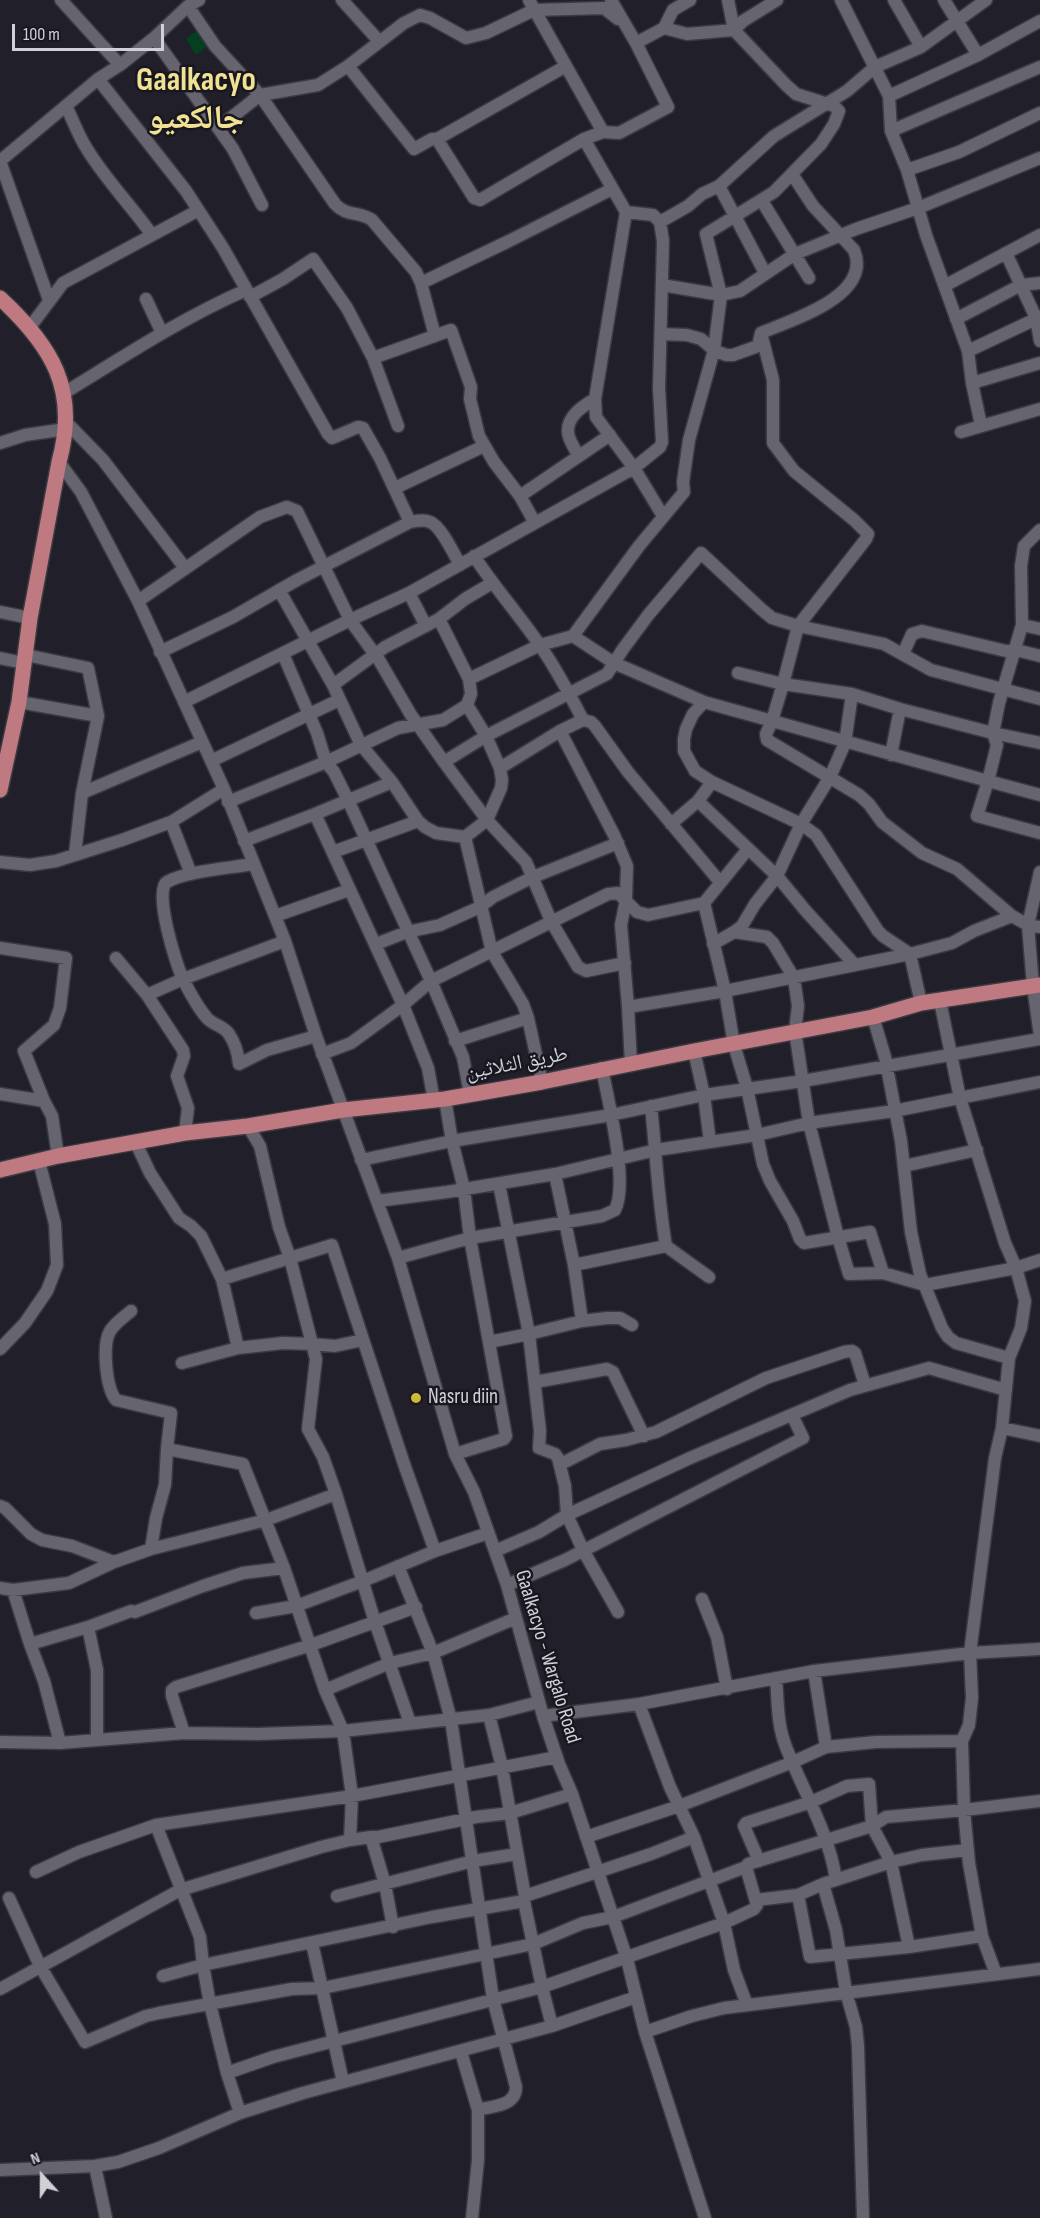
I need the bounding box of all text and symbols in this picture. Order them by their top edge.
scale bar [15,12,166,50]
text: 100 m [23,24,60,45]
district label: Gaalkacyo جالكعيو [136,62,256,140]
street label: طريق الثلاثين [464,1042,570,1086]
place label: Nasru diin [428,1385,498,1411]
marker: Nasru diin [409,1391,423,1405]
street label: Gaalkacyo - Wargalo Road [509,1567,585,1747]
north arrow [12,2146,72,2206]
text: N [28,2148,43,2169]

